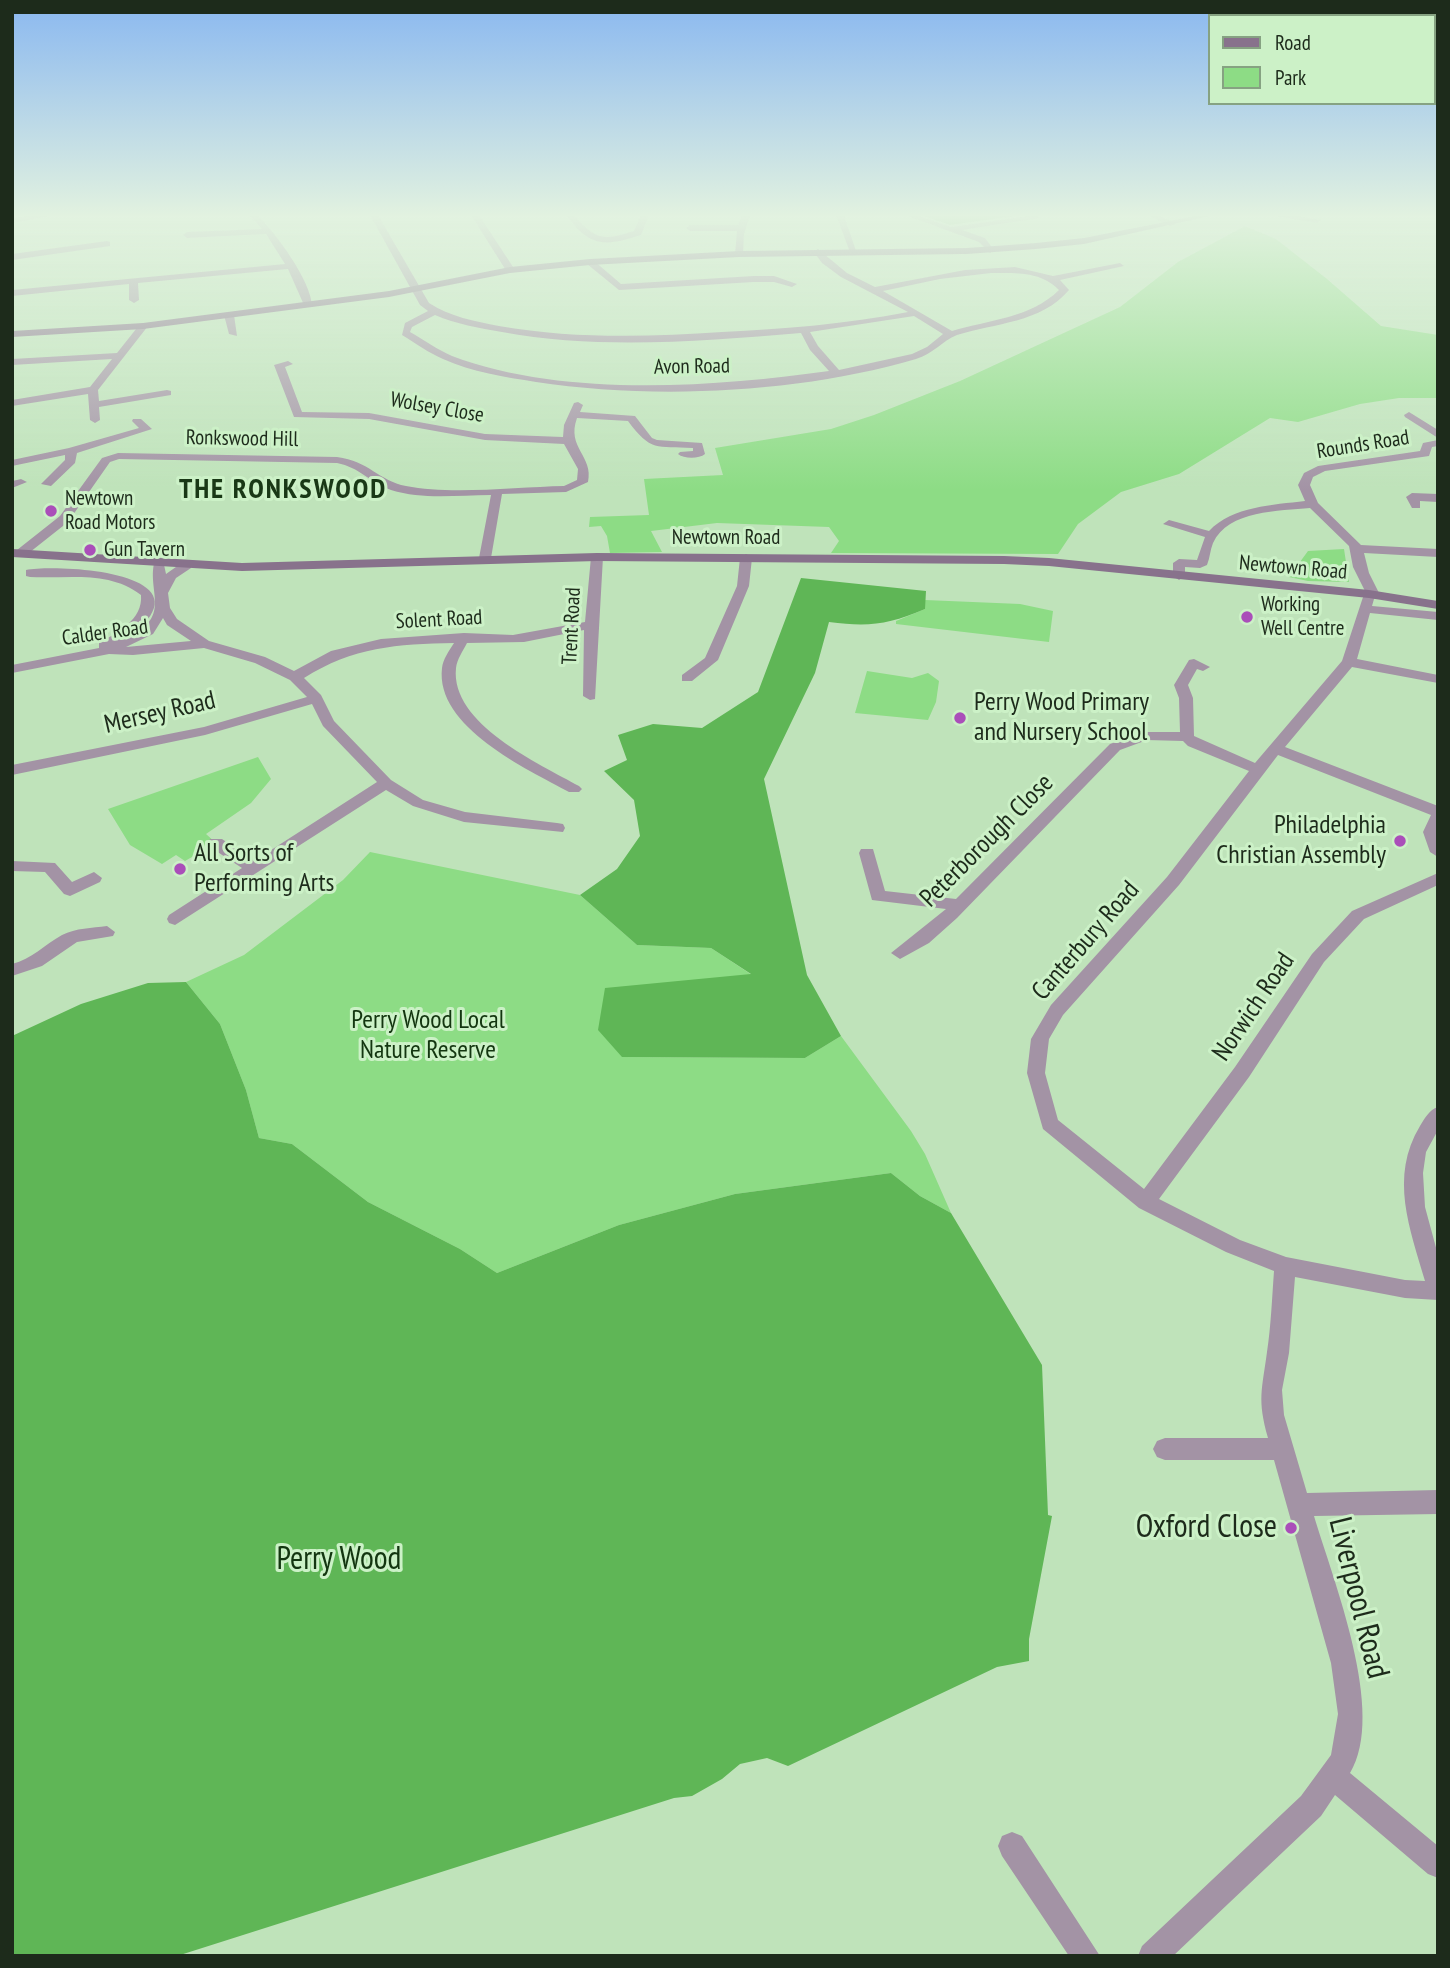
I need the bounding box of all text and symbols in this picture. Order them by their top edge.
legend [1208,14,1436,105]
text: Road [1275,29,1311,56]
text: Park [1275,64,1306,91]
street label: Avon Road [654,354,730,380]
street label: Wolsey Close [388,387,486,429]
street label: Ronkswood Hill [186,425,298,453]
street label: Rounds Road [1315,425,1411,465]
district label: THE RONKSWOOD [181,473,385,507]
place label: Newtown Road Motors [65,486,155,536]
marker: Newtown Road Motors [43,503,59,519]
street label: Newtown Road [672,525,780,551]
place label: Gun Tavern [104,537,185,563]
marker: Gun Tavern [82,542,98,558]
street label: Newtown Road [1238,551,1348,585]
street label: Trent Road [557,587,587,665]
place label: Working Well Centre [1261,592,1344,642]
street label: Solent Road [395,605,483,635]
marker: Working Well Centre [1239,609,1255,625]
street label: Calder Road [60,615,150,651]
street label: Mersey Road [101,685,219,741]
place label: Perry Wood Primary and Nursery School [974,687,1149,748]
marker: Perry Wood Primary and Nursery School [952,710,968,726]
street label: Peterborough Close [914,768,1060,914]
place label: Philadelphia Christian Assembly [1216,810,1386,872]
marker: Philadelphia Christian Assembly [1392,833,1408,849]
place label: All Sorts of Performing Arts [194,838,334,900]
marker: All Sorts of Performing Arts [172,861,188,877]
street label: Canterbury Road [1026,875,1146,1007]
street label: Norwich Road [1206,947,1302,1067]
park label: Perry Wood Local Nature Reserve [351,1005,505,1066]
place label: Oxford Close [1136,1509,1277,1547]
street label: Liverpool Road [1319,1513,1397,1683]
marker: Oxford Close [1283,1520,1299,1536]
park label: Perry Wood [277,1541,401,1579]

